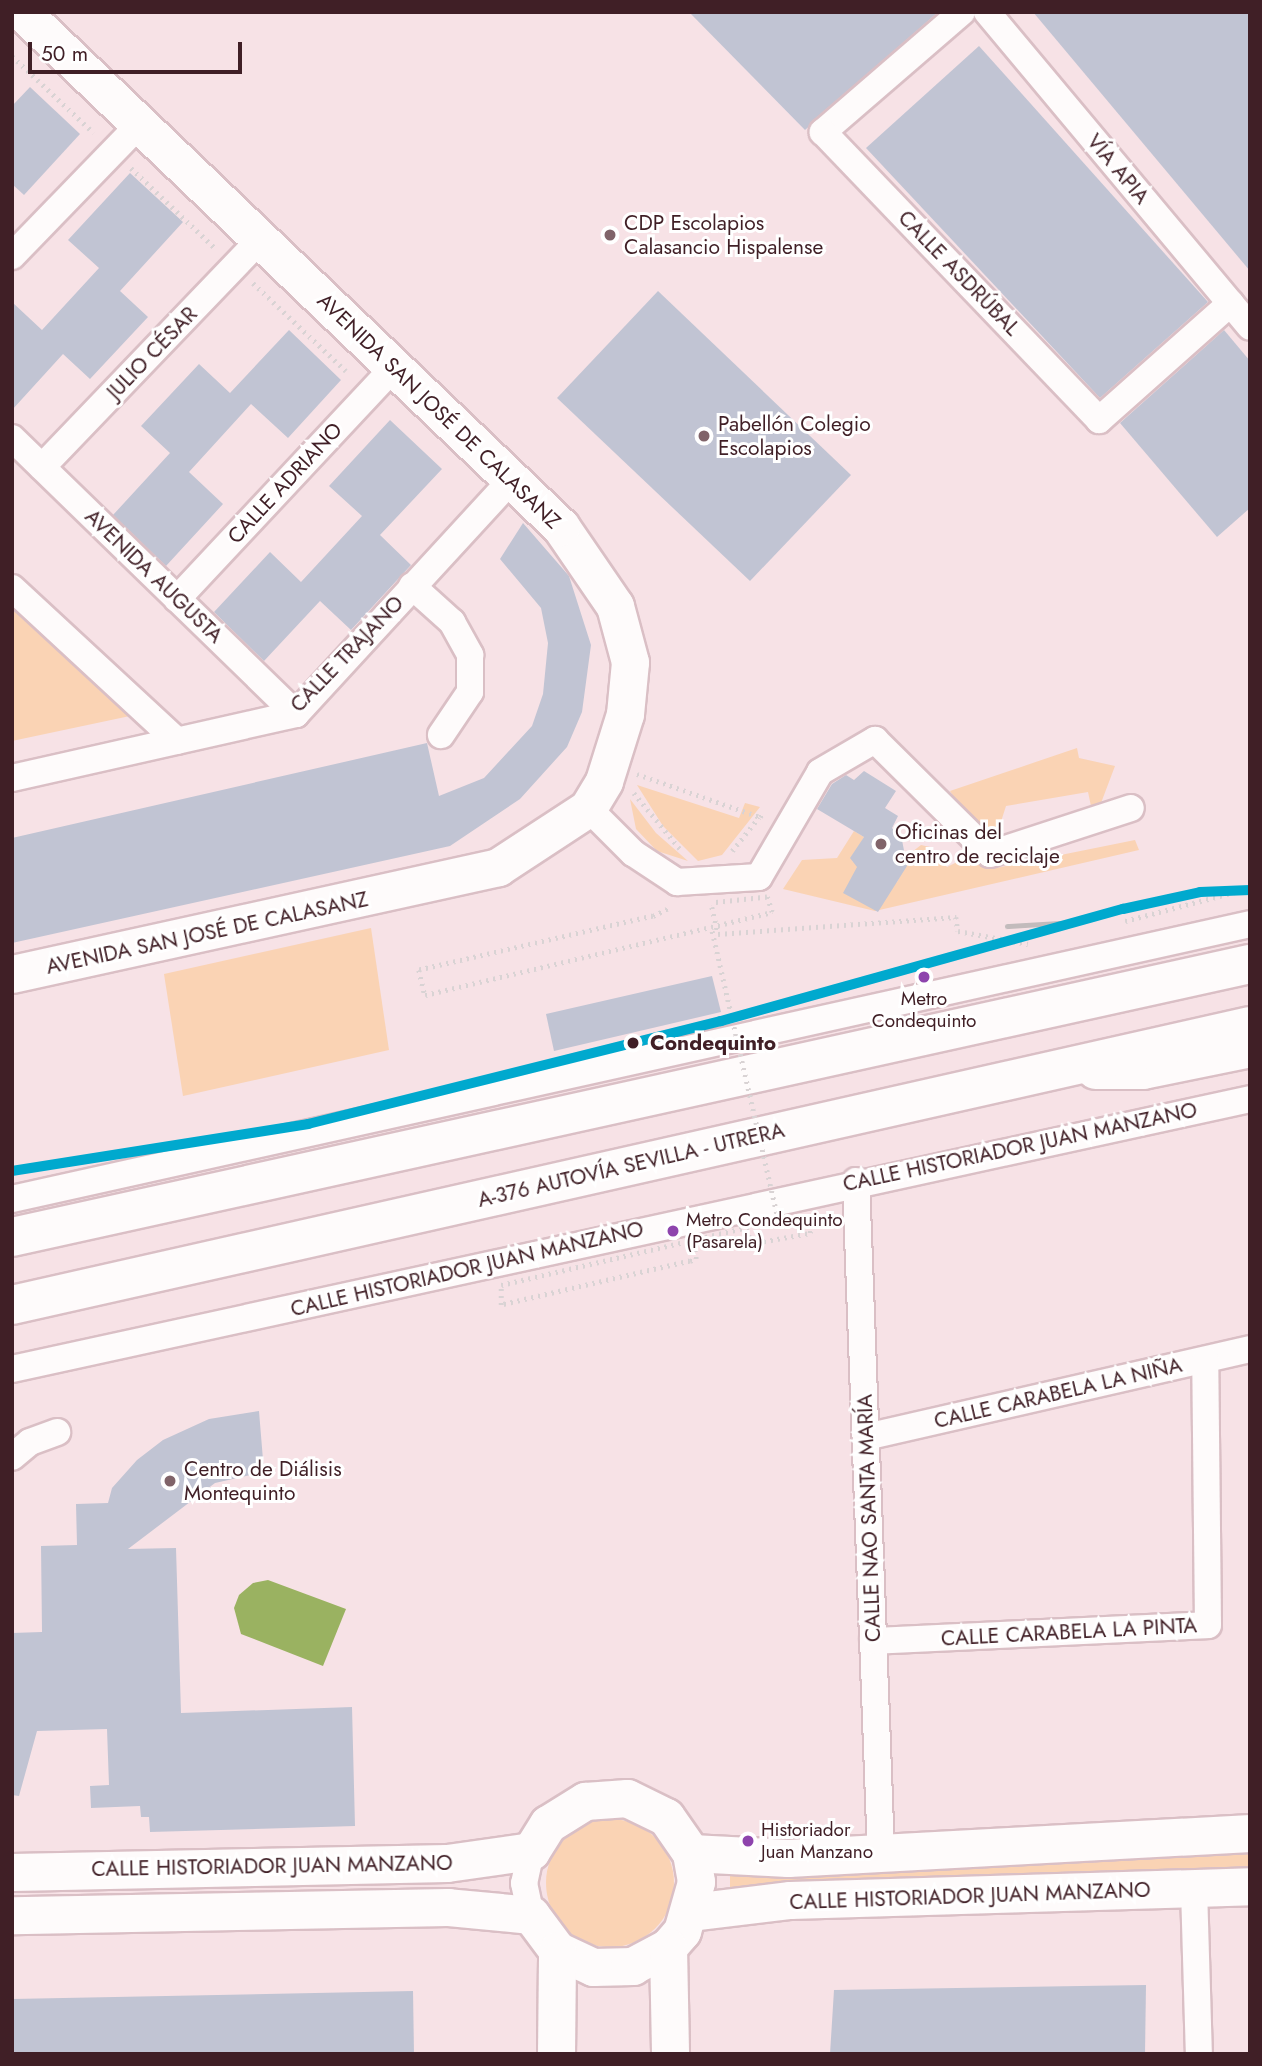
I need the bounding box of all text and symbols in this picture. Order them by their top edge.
scale bar [32,28,245,72]
text: 50 m [41,39,88,69]
street label: VÍA APIA [1081,129,1155,209]
street label: CALLE ASDRÚBAL [893,205,1025,341]
place label: CDP Escolapios Calasancio Hispalense [624,210,823,260]
marker: CDP Escolapios Calasancio Hispalense [602,227,618,243]
street label: AVENIDA SAN JOSÉ DE CALASANZ [312,288,566,534]
street label: JULIO CÉSAR [102,302,202,404]
place label: Pabellón Colegio Escolapios [718,411,871,461]
street label: CALLE ADRIANO [222,417,348,549]
marker: Pabellón Colegio Escolapios [696,428,712,444]
street label: AVENIDA AUGUSTA [80,504,228,648]
street label: CALLE TRAJANO [285,591,409,717]
place label: Oficinas del centro de reciclaje [895,819,1060,869]
marker: Oficinas del centro de reciclaje [873,836,889,852]
street label: AVENIDA SAN JOSÉ DE CALASANZ [44,887,370,979]
marker: Metro Condequinto [917,970,931,984]
place label: Metro Condequinto [872,988,976,1032]
place label: Condequinto [650,1030,776,1056]
marker: Condequinto [622,1032,644,1054]
street label: CALLE HISTORIADOR JUAN MANZANO [841,1097,1199,1197]
street label: A-376 AUTOVÍA SEVILLA - UTRERA [475,1117,787,1213]
place label: Metro Condequinto (Pasarela) [686,1209,843,1253]
street label: CALLE HISTORIADOR JUAN MANZANO [288,1216,646,1322]
marker: Metro Condequinto (Pasarela) [666,1224,680,1238]
street label: CALLE CARABELA LA NIÑA [932,1352,1184,1434]
street label: CALLE NAO SANTA MARÍA [852,1394,886,1642]
place label: Centro de Diálisis Montequinto [184,1456,342,1506]
marker: Centro de Diálisis Montequinto [162,1473,178,1489]
street label: CALLE CARABELA LA PINTA [940,1613,1198,1651]
place label: Historiador Juan Manzano [761,1819,873,1863]
marker: Historiador Juan Manzano [741,1834,755,1848]
street label: CALLE HISTORIADOR JUAN MANZANO [91,1850,453,1882]
street label: CALLE HISTORIADOR JUAN MANZANO [789,1877,1151,1915]

